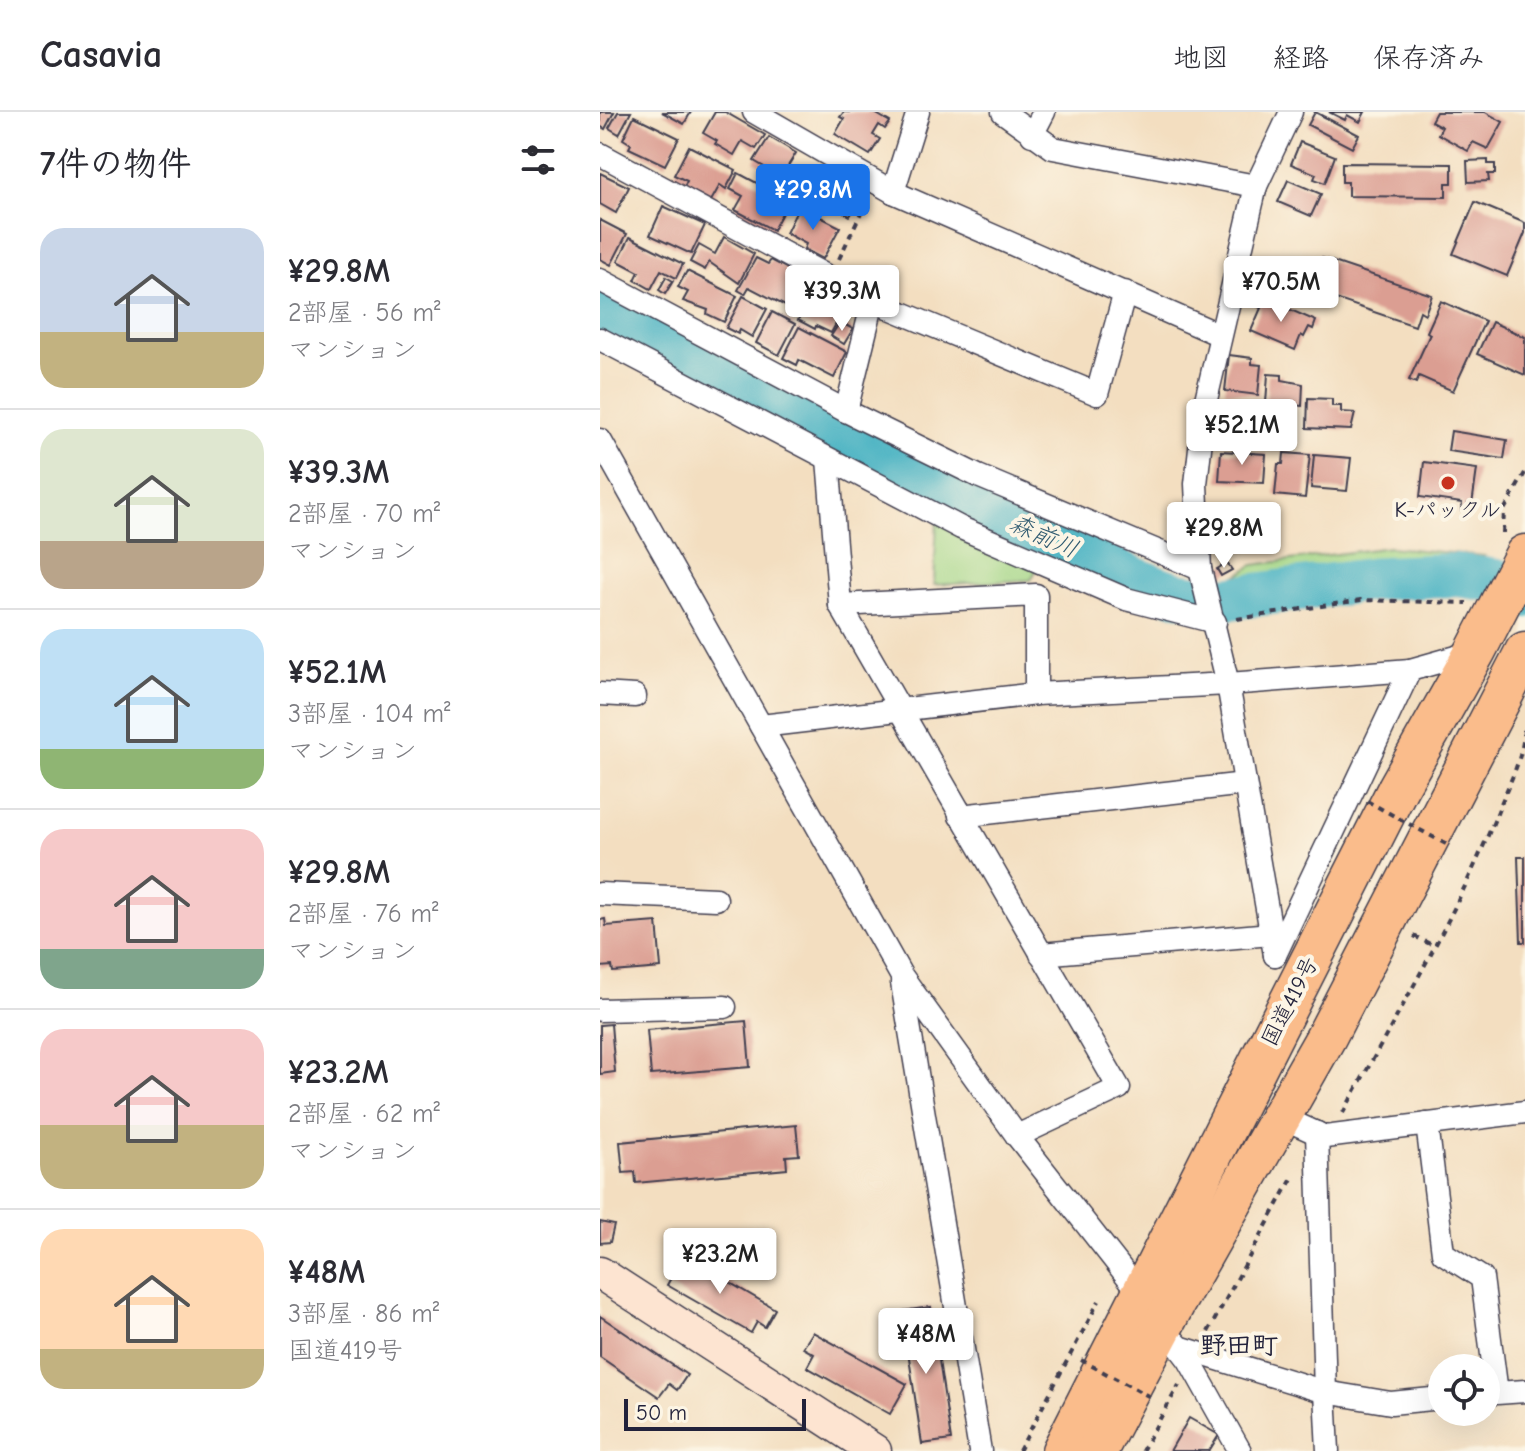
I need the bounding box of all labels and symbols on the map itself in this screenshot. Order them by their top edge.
pin: ¥29.8M [748,164,878,232]
pin: ¥70.5M [1216,256,1346,324]
pin: ¥39.3M [777,265,907,333]
pin: ¥52.1M [1177,399,1307,467]
marker: K-パックル [1439,474,1457,492]
place label: K-パックル [1395,497,1501,523]
pin: ¥29.8M [1159,502,1289,570]
water label: 森前川 [1005,509,1083,563]
street label: 国道419号 [1256,952,1324,1051]
pin: ¥23.2M [655,1228,785,1296]
pin: ¥48M [879,1308,973,1376]
district label: 野田町 [1200,1331,1278,1361]
scale bar [624,1395,806,1431]

